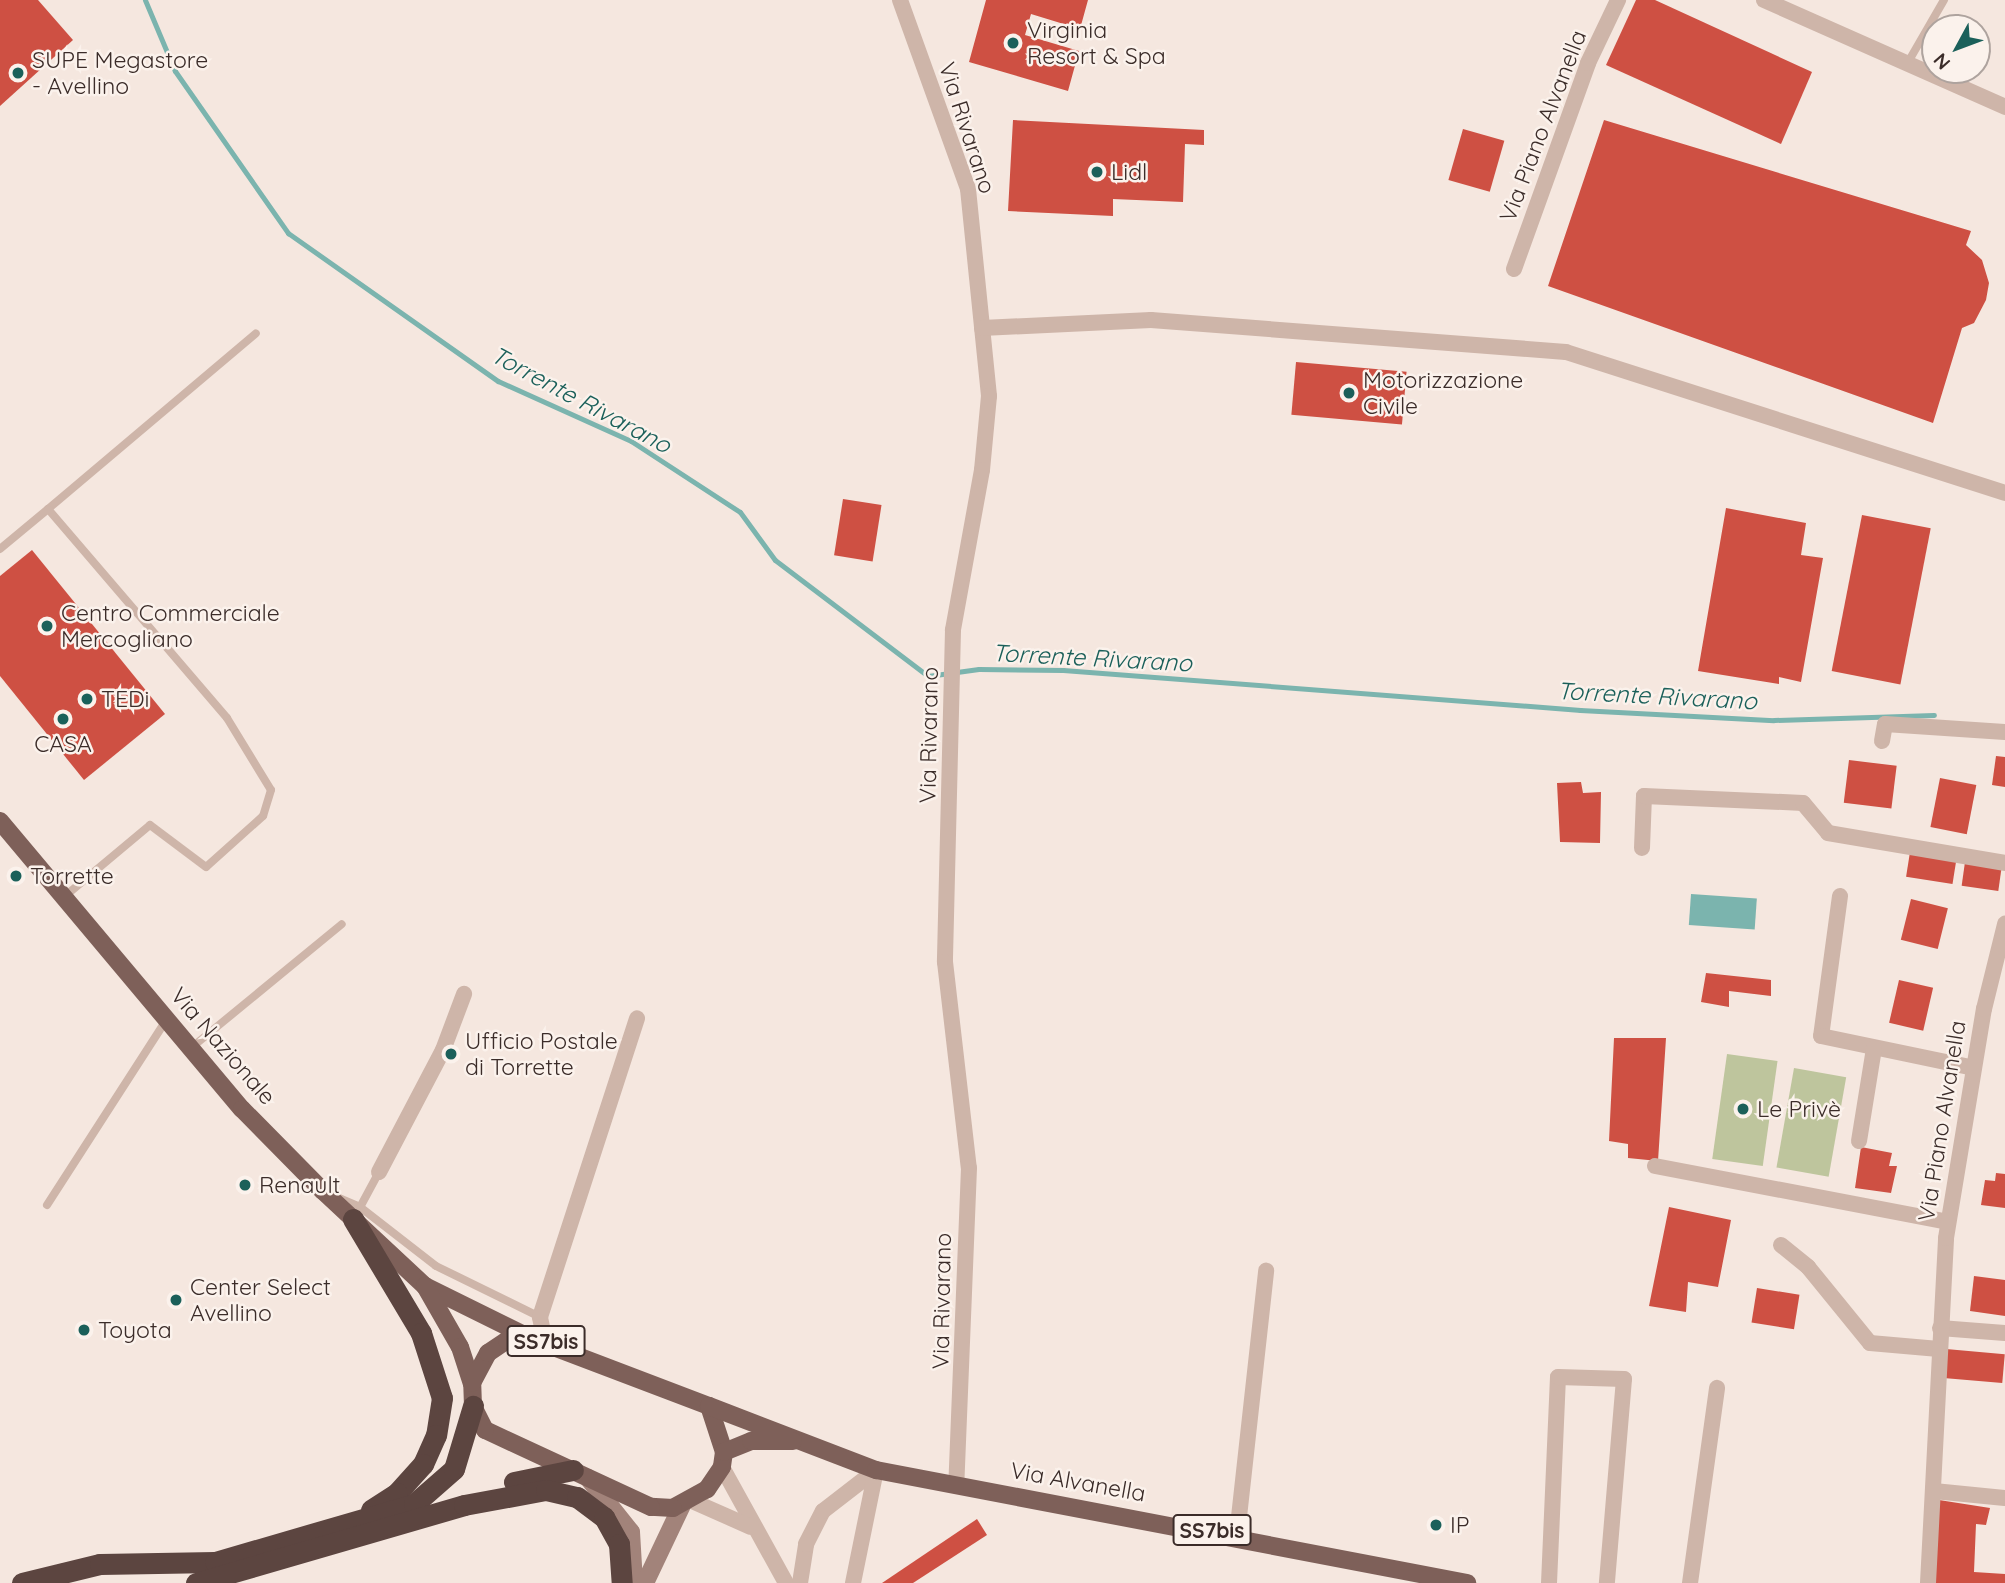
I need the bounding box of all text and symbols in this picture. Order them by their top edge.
north arrow [1921,14,1991,84]
place label: Virginia Resort & Spa [1027,16,1166,70]
street label: Via Piano Alvanella [1494,26,1592,226]
marker: Virginia Resort & Spa [1005,35,1021,51]
place label: SUPE Megastore - Avellino [32,46,208,100]
text: N [1928,48,1955,75]
street label: Via Rivarano [933,59,1001,197]
marker: SUPE Megastore - Avellino [10,65,26,81]
place label: Lidl [1111,158,1147,186]
marker: Lidl [1089,164,1105,180]
water label: Torrente Rivarano [486,340,676,460]
place label: Motorizzazione Civile [1363,366,1523,420]
marker: Motorizzazione Civile [1341,385,1357,401]
place label: Centro Commerciale Mercogliano [61,599,280,653]
marker: Centro Commerciale Mercogliano [39,618,55,634]
water label: Torrente Rivarano [991,638,1193,678]
street label: Via Rivarano [914,667,944,803]
water label: Torrente Rivarano [1556,676,1758,716]
place label: TEDi [101,685,149,713]
marker: TEDi [79,691,95,707]
marker: CASA [55,711,71,727]
place label: CASA [34,730,92,758]
place label: Torrette [30,862,114,890]
marker: Torrette [8,868,24,884]
street label: Via Nazionale [165,982,281,1110]
street label: Via Piano Alvanella [1912,1019,1972,1223]
place label: Ufficio Postale di Torrette [465,1027,618,1081]
marker: Ufficio Postale di Torrette [443,1046,459,1062]
place label: Le Privè [1757,1095,1841,1123]
marker: Le Privè [1735,1101,1751,1117]
place label: Renault [259,1171,340,1199]
marker: Renault [237,1177,253,1193]
street label: Via Rivarano [927,1233,957,1369]
place label: Center Select Avellino [190,1273,331,1327]
marker: Center Select Avellino [168,1292,184,1308]
place label: Toyota [98,1316,172,1344]
marker: Toyota [76,1322,92,1338]
road number: SS7bis [506,1324,586,1358]
street label: Via Alvanella [1008,1457,1148,1507]
place label: IP [1450,1511,1469,1539]
road number: SS7bis [1172,1512,1252,1548]
marker: IP [1428,1517,1444,1533]

